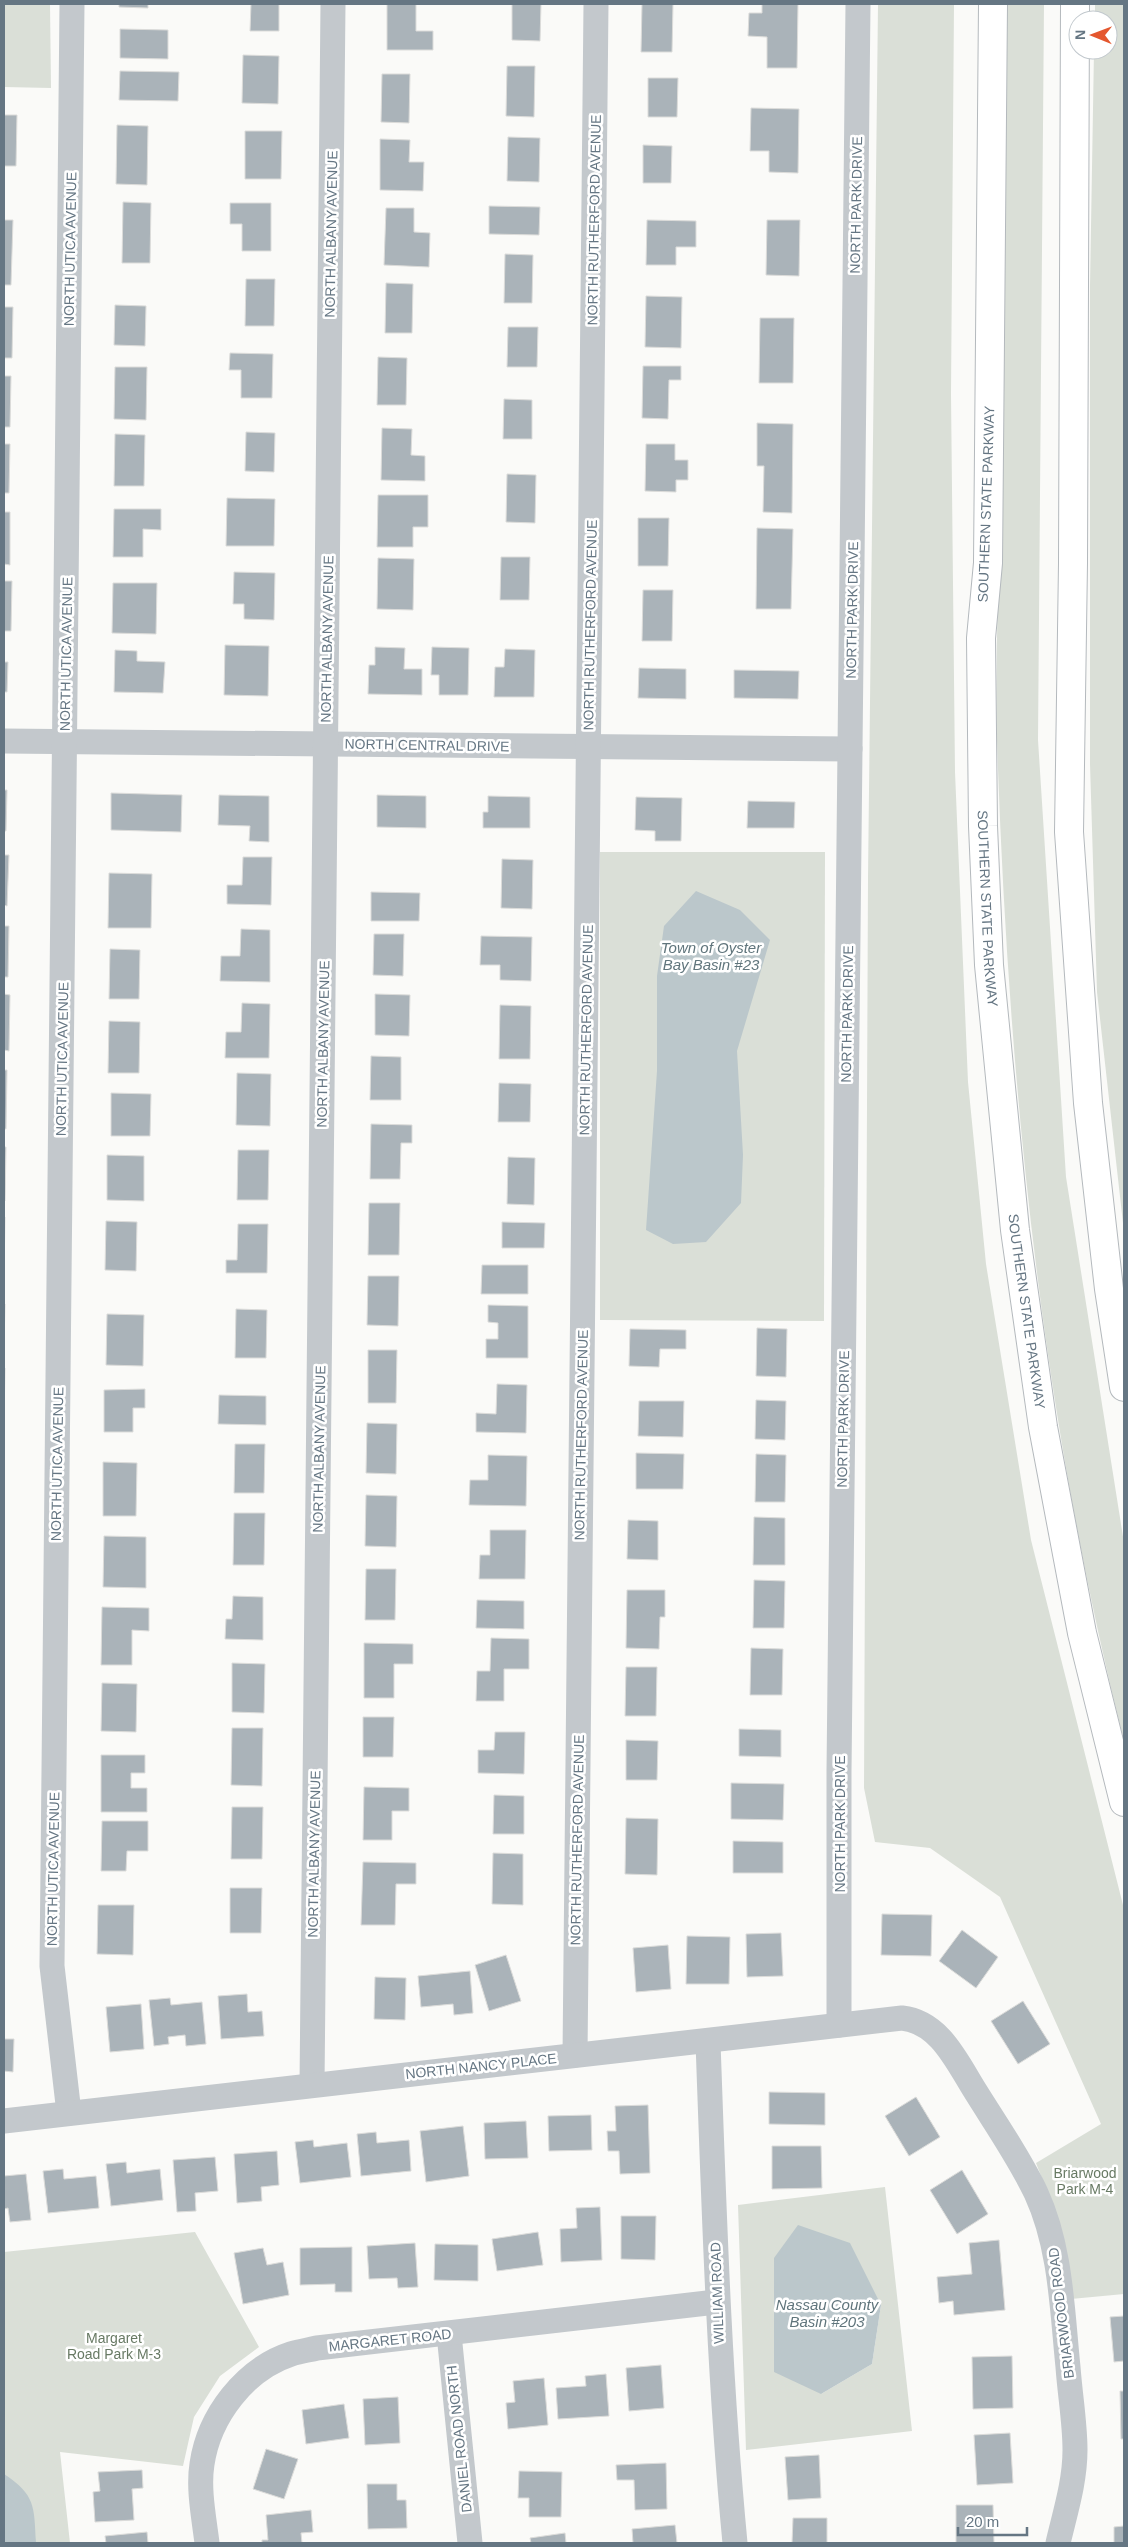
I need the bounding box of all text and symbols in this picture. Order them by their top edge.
north arrow [1068,10,1118,60]
text: N [1072,30,1088,40]
street label: NORTH RUTHERFORD AVENUE [584,114,604,326]
street label: NORTH PARK DRIVE [847,136,865,274]
street label: NORTH ALBANY AVENUE [322,150,340,318]
street label: NORTH UTICA AVENUE [61,172,79,326]
street label: SOUTHERN STATE PARKWAY [975,405,997,603]
street label: NORTH RUTHERFORD AVENUE [580,519,600,731]
street label: NORTH PARK DRIVE [843,541,861,679]
street label: NORTH ALBANY AVENUE [318,555,336,723]
street label: NORTH UTICA AVENUE [57,577,75,731]
street label: NORTH CENTRAL DRIVE [344,736,510,754]
street label: SOUTHERN STATE PARKWAY [975,810,1001,1008]
street label: NORTH RUTHERFORD AVENUE [576,924,596,1136]
water label: Town of Oyster Bay Basin #23 [661,939,762,973]
street label: NORTH PARK DRIVE [838,945,856,1083]
street label: NORTH ALBANY AVENUE [314,960,332,1128]
street label: NORTH UTICA AVENUE [53,982,71,1136]
street label: SOUTHERN STATE PARKWAY [1005,1213,1048,1411]
street label: NORTH RUTHERFORD AVENUE [571,1329,591,1541]
street label: NORTH PARK DRIVE [834,1350,852,1488]
street label: NORTH ALBANY AVENUE [310,1365,328,1533]
street label: NORTH UTICA AVENUE [48,1387,66,1541]
street label: NORTH RUTHERFORD AVENUE [567,1734,587,1946]
street label: NORTH PARK DRIVE [832,1755,848,1893]
street label: NORTH ALBANY AVENUE [305,1770,323,1938]
street label: NORTH UTICA AVENUE [44,1792,62,1946]
street label: NORTH NANCY PLACE [405,2050,557,2082]
park label: Briarwood Park M-4 [1053,2165,1117,2197]
street label: WILLIAM ROAD [707,2242,727,2344]
street label: BRIARWOOD ROAD [1045,2247,1077,2379]
water label: Nassau County Basin #203 [776,2296,880,2330]
street label: MARGARET ROAD [328,2326,452,2354]
park label: Margaret Road Park M-3 [67,2330,161,2362]
street label: DANIEL ROAD NORTH [443,2365,475,2513]
scale bar [958,2504,1027,2536]
text: 20 m [966,2513,999,2530]

